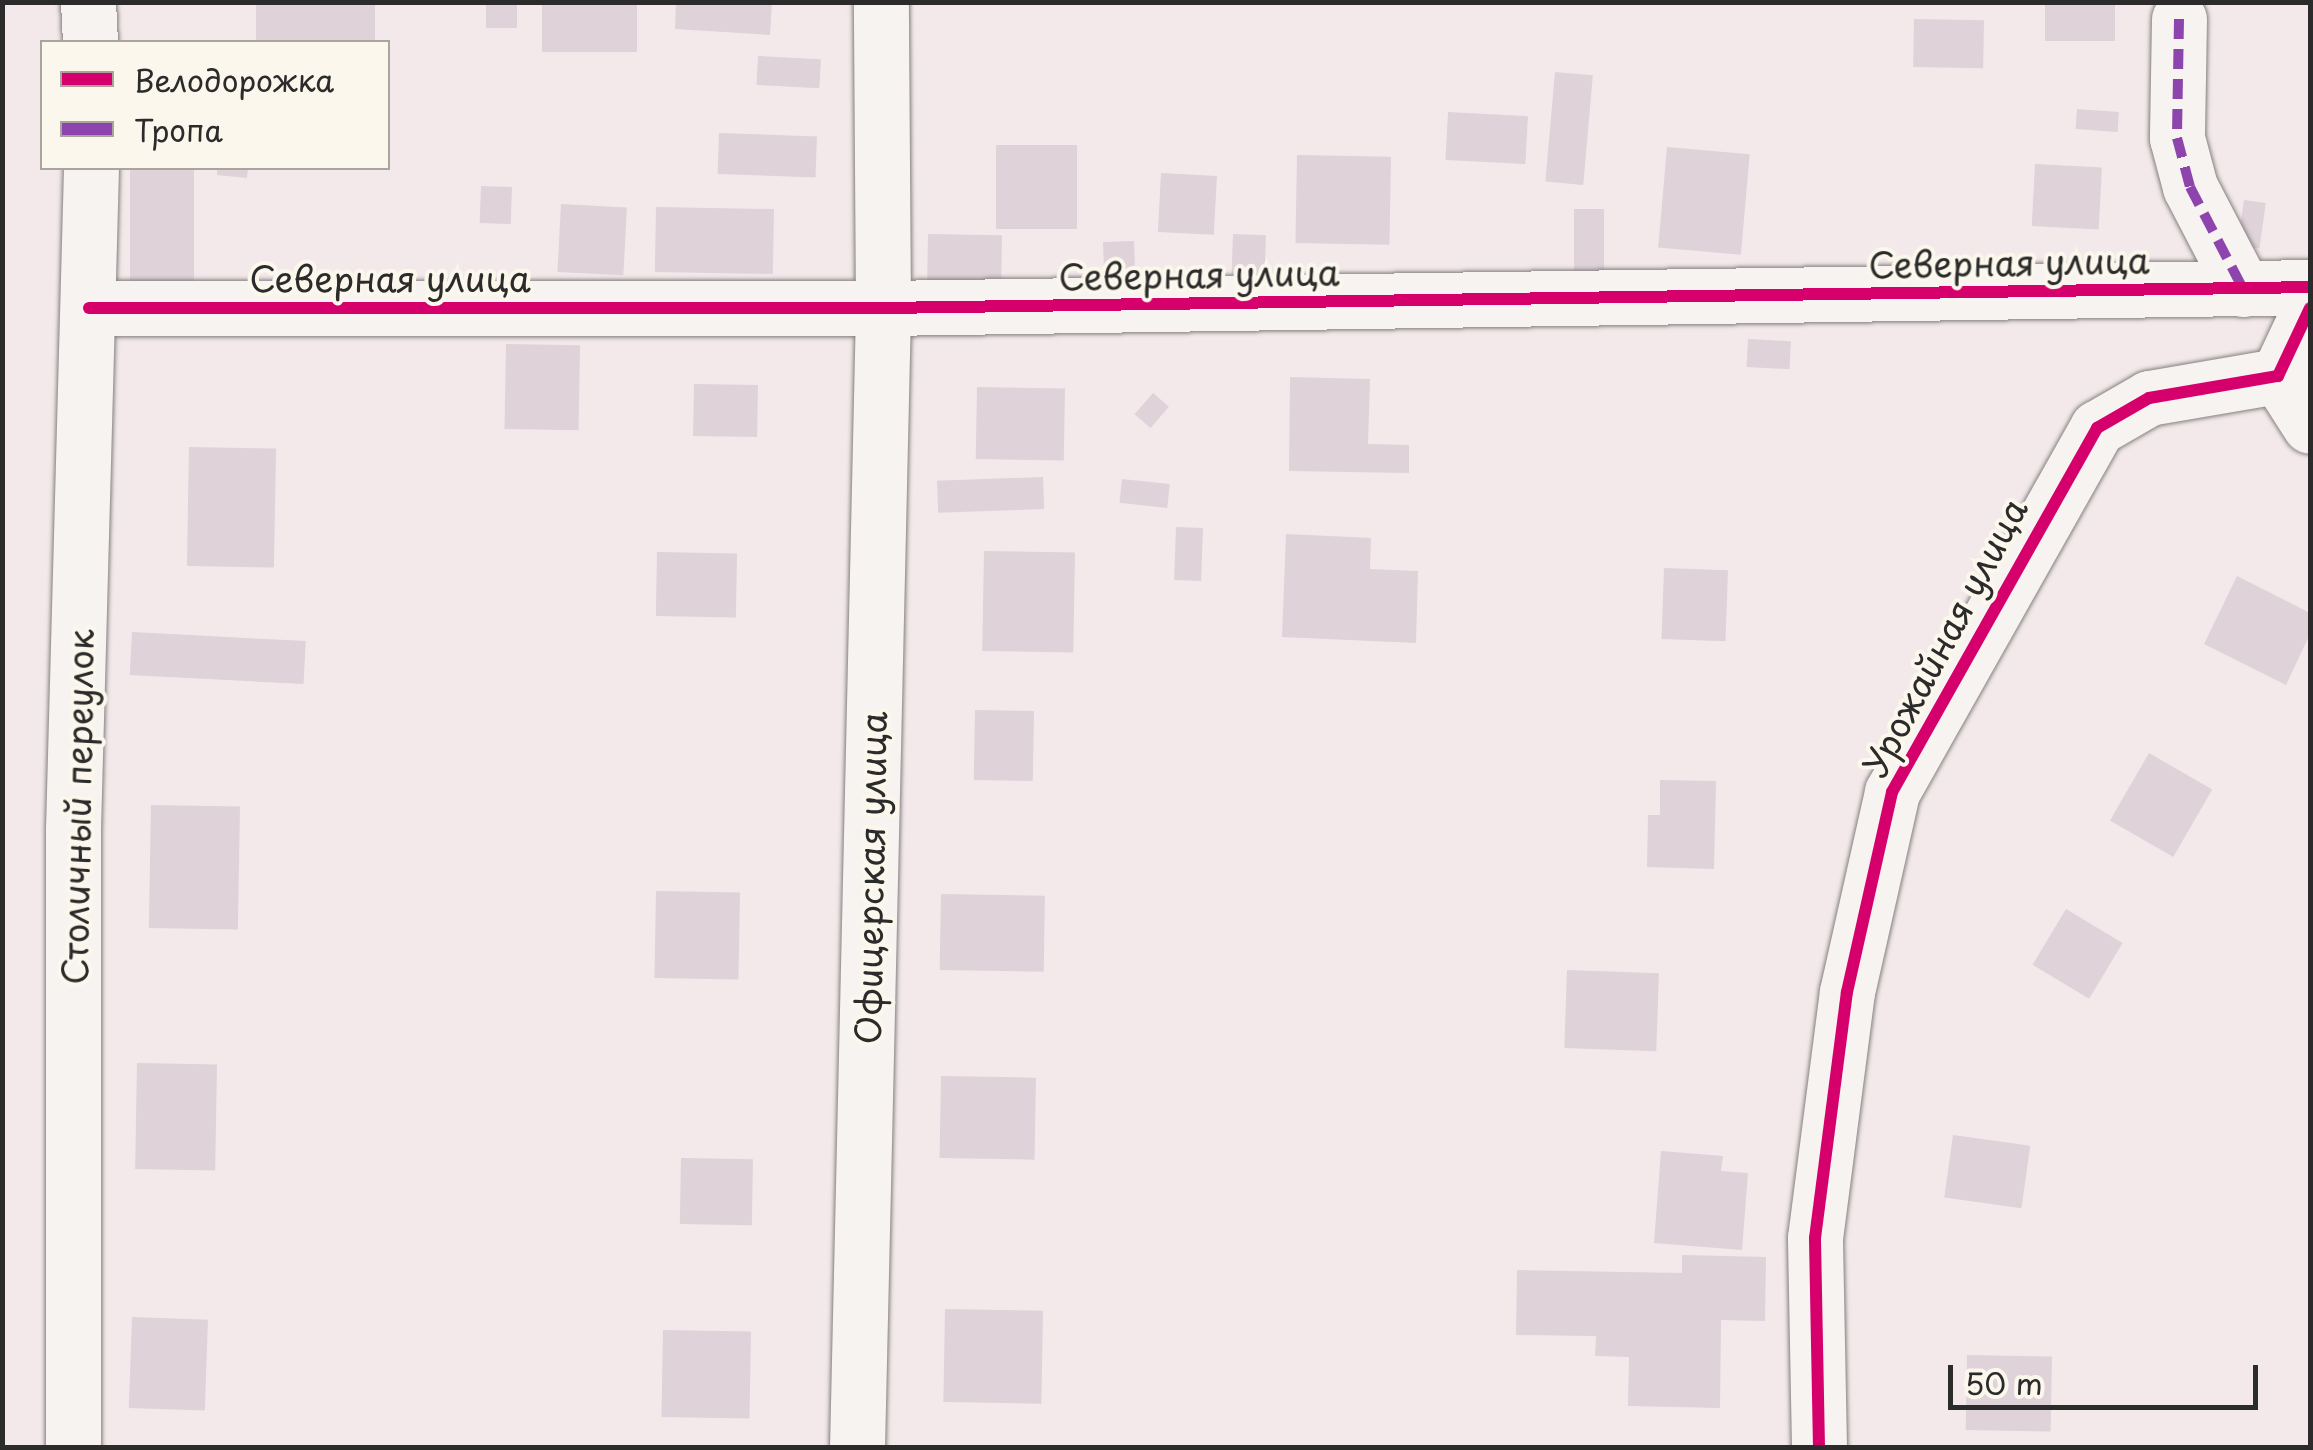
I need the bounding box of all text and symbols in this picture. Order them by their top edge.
legend [40,40,390,170]
text: Велодорожка [134,57,334,102]
text: Тропа [134,107,223,152]
street label: Северная улица [1867,239,2151,285]
street label: Северная улица [1057,251,1341,297]
street label: Северная улица [248,257,532,299]
street label: Урожайная улица [1852,490,2036,784]
street label: Столичный переулок [53,629,101,985]
street label: Офицерская улица [846,710,894,1046]
scale bar [1953,1345,2263,1407]
text: 50 m [1965,1360,2043,1405]

